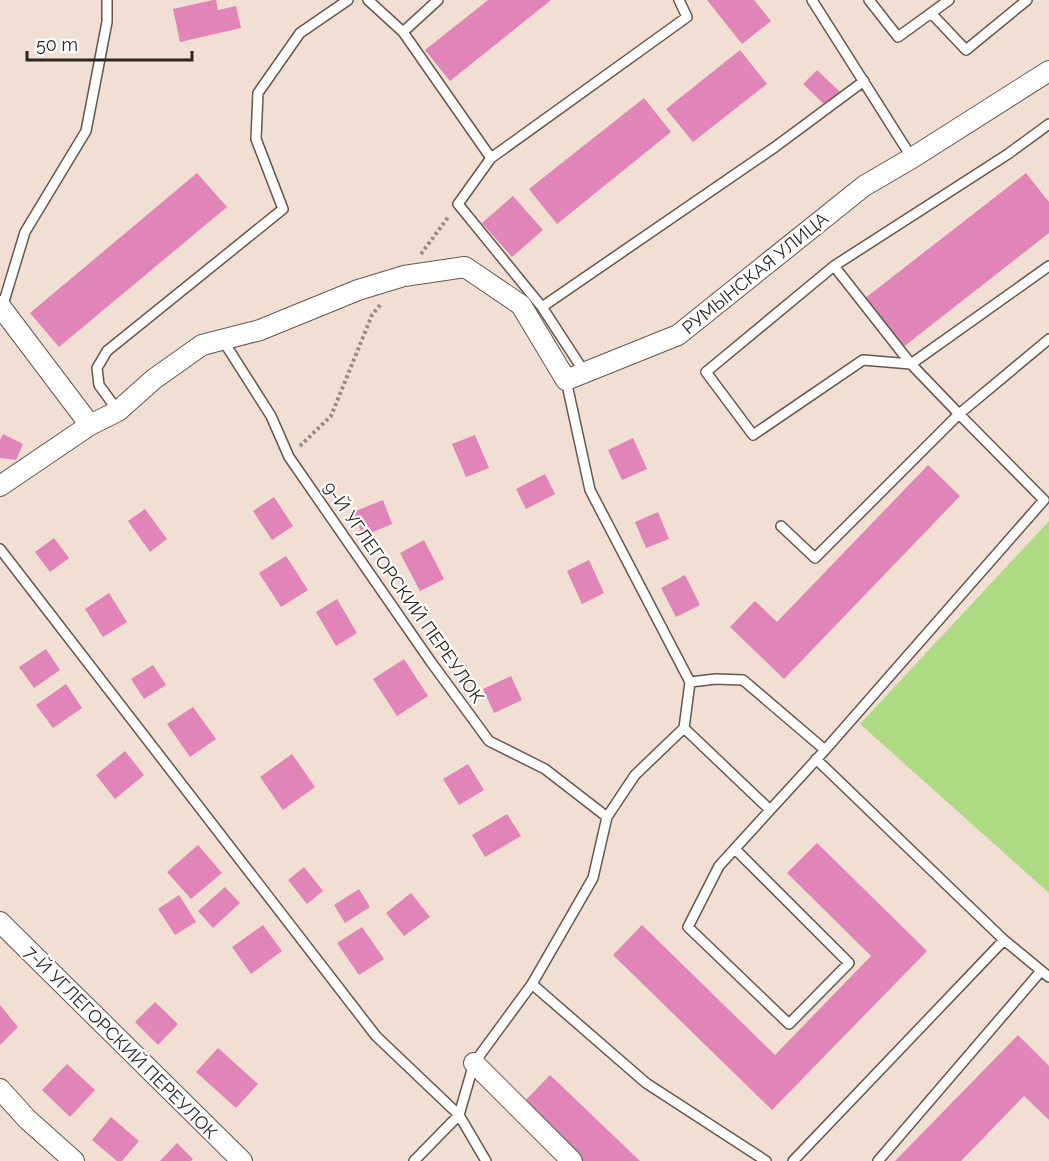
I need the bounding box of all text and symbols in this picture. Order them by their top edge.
scale bar [27,24,192,62]
text: 50 m [36,34,78,55]
street label: РУМЫНСКАЯ УЛИЦА [678,208,832,338]
street label: 9-Й УГЛЕГОРСКИЙ ПЕРЕУЛОК [319,477,489,707]
street label: 7-Й УГЛЕГОРСКИЙ ПЕРЕУЛОК [20,941,222,1143]

